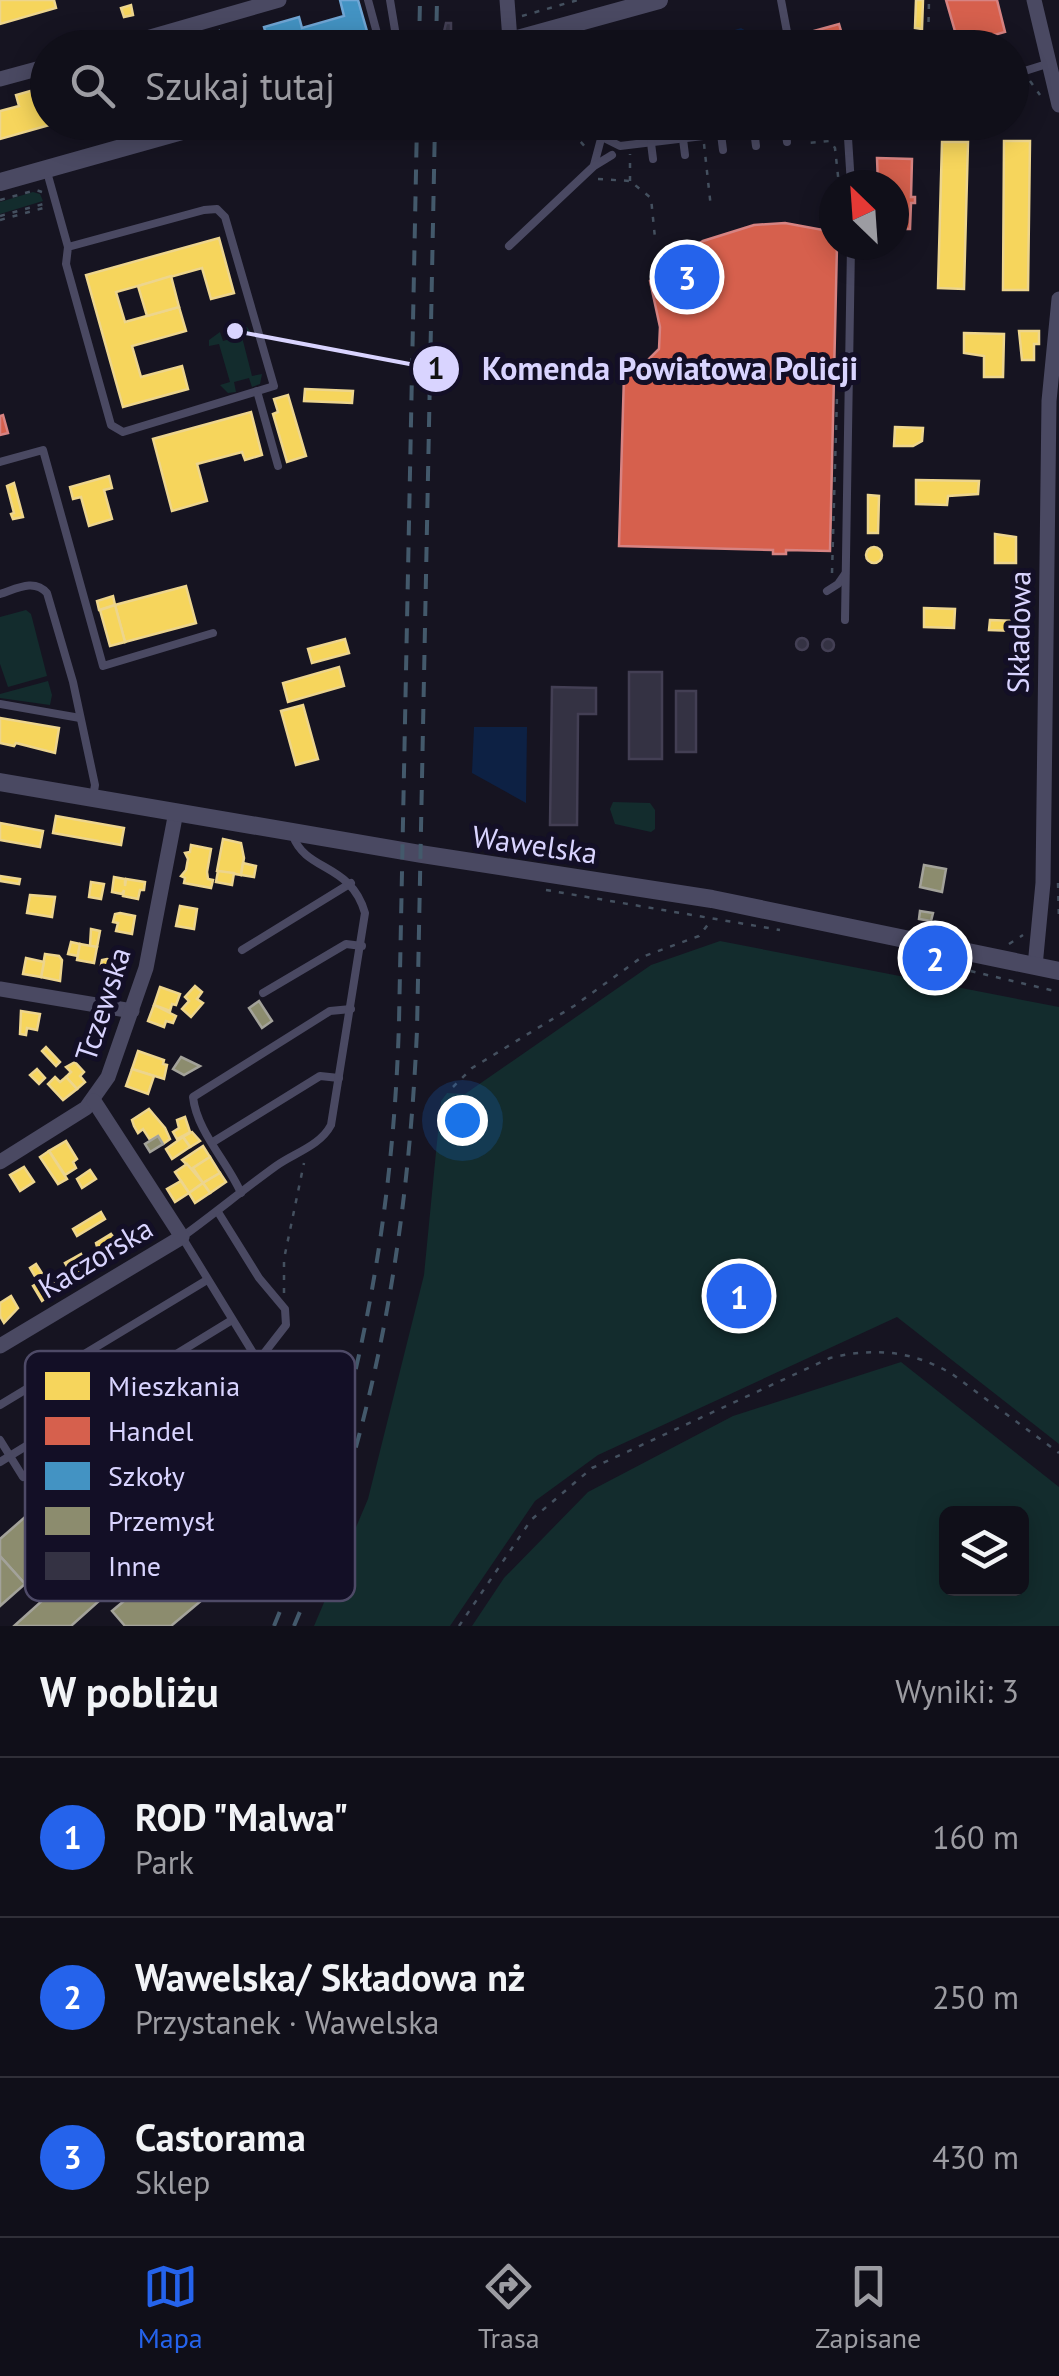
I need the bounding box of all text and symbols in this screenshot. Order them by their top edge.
search box [30,30,1029,140]
icon: search [65,58,120,113]
text: Szukaj tutaj [145,61,335,110]
north arrow [819,170,909,260]
pin: 3 [654,240,720,314]
callout: Komenda Powiatowa Policji [411,338,878,400]
text: Komenda Powiatowa Policji [482,347,858,389]
text: 1 [427,348,445,387]
street label: Składowa [997,570,1039,694]
street label: Wawelska [470,816,600,872]
pin: 2 [902,920,968,996]
street label: Tczewska [65,942,139,1066]
your location [437,1095,488,1146]
street label: Kaczorska [31,1208,159,1306]
pin: 1 [706,1258,772,1334]
legend [25,1351,355,1601]
text: Mieszkania [108,1367,240,1404]
text: Handel [108,1412,193,1449]
text: Szkoły [108,1457,185,1494]
text: Przemysł [108,1502,214,1539]
map controls [939,1506,1029,1596]
button: layers [939,1506,1029,1596]
text: Inne [108,1547,161,1584]
text: W pobliżu [40,1664,219,1719]
text: Wyniki: 3 [895,1670,1019,1712]
text: ROD "Malwa" [135,1792,348,1841]
text: 1 [63,1816,82,1858]
text: 160 m [932,1816,1019,1858]
text: Park [135,1841,194,1883]
text: Wawelska/ Składowa nż [135,1952,525,2001]
text: 2 [63,1976,82,2018]
text: 250 m [932,1976,1019,2018]
text: Przystanek · Wawelska [135,2001,439,2043]
text: Castorama [135,2112,306,2161]
text: 3 [63,2136,82,2178]
text: 430 m [932,2136,1019,2178]
text: Sklep [135,2161,210,2203]
tab: Mapa [138,2259,203,2356]
tab: Trasa [478,2259,540,2356]
tab: Zapisane [815,2259,921,2356]

